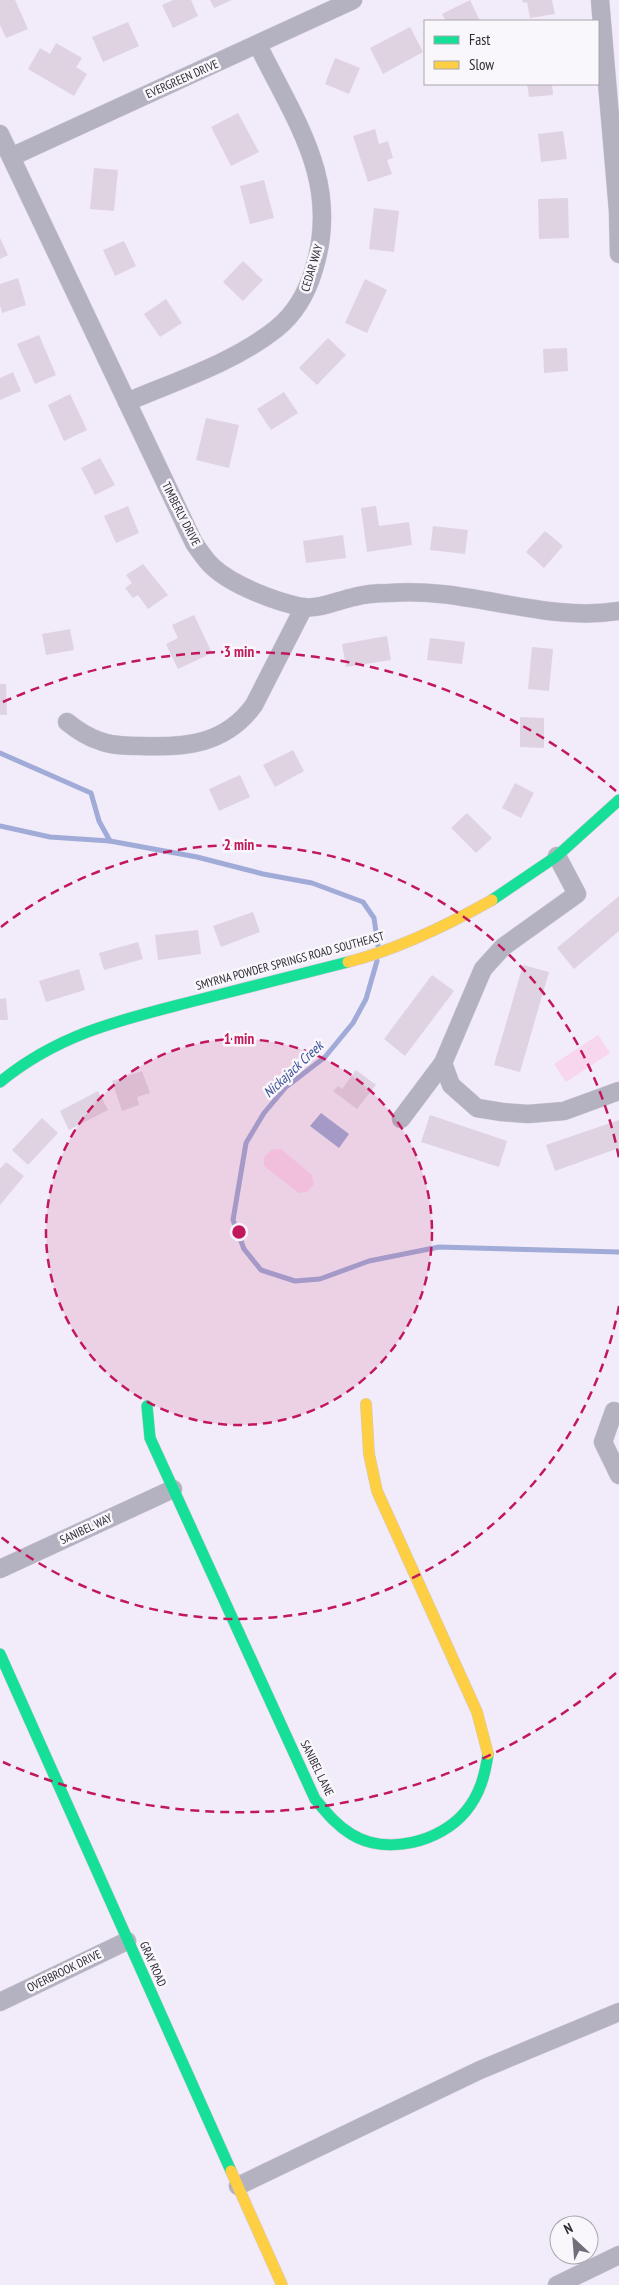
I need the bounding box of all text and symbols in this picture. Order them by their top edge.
legend [424,20,599,85]
text: Fast [469,30,490,49]
text: Slow [469,55,494,74]
street label: EVERGREEN DRIVE [143,56,220,101]
street label: CEDAR WAY [297,242,326,293]
street label: TIMBERLY DRIVE [159,479,204,548]
text: 3 min [224,642,254,661]
text: 2 min [224,835,254,854]
street label: SMYRNA POWDER SPRINGS ROAD SOUTHEAST [194,928,386,993]
text: 1 min [224,1029,254,1048]
water label: Nickajack Creek [259,1036,328,1101]
centre of rings [230,1223,248,1241]
street label: SANIBEL WAY [57,1510,115,1547]
street label: SANIBEL LANE [297,1737,337,1798]
street label: GRAY ROAD [137,1939,170,1989]
street label: OVERBROOK DRIVE [24,1946,103,1995]
north arrow [549,2215,599,2265]
text: N [561,2219,576,2238]

